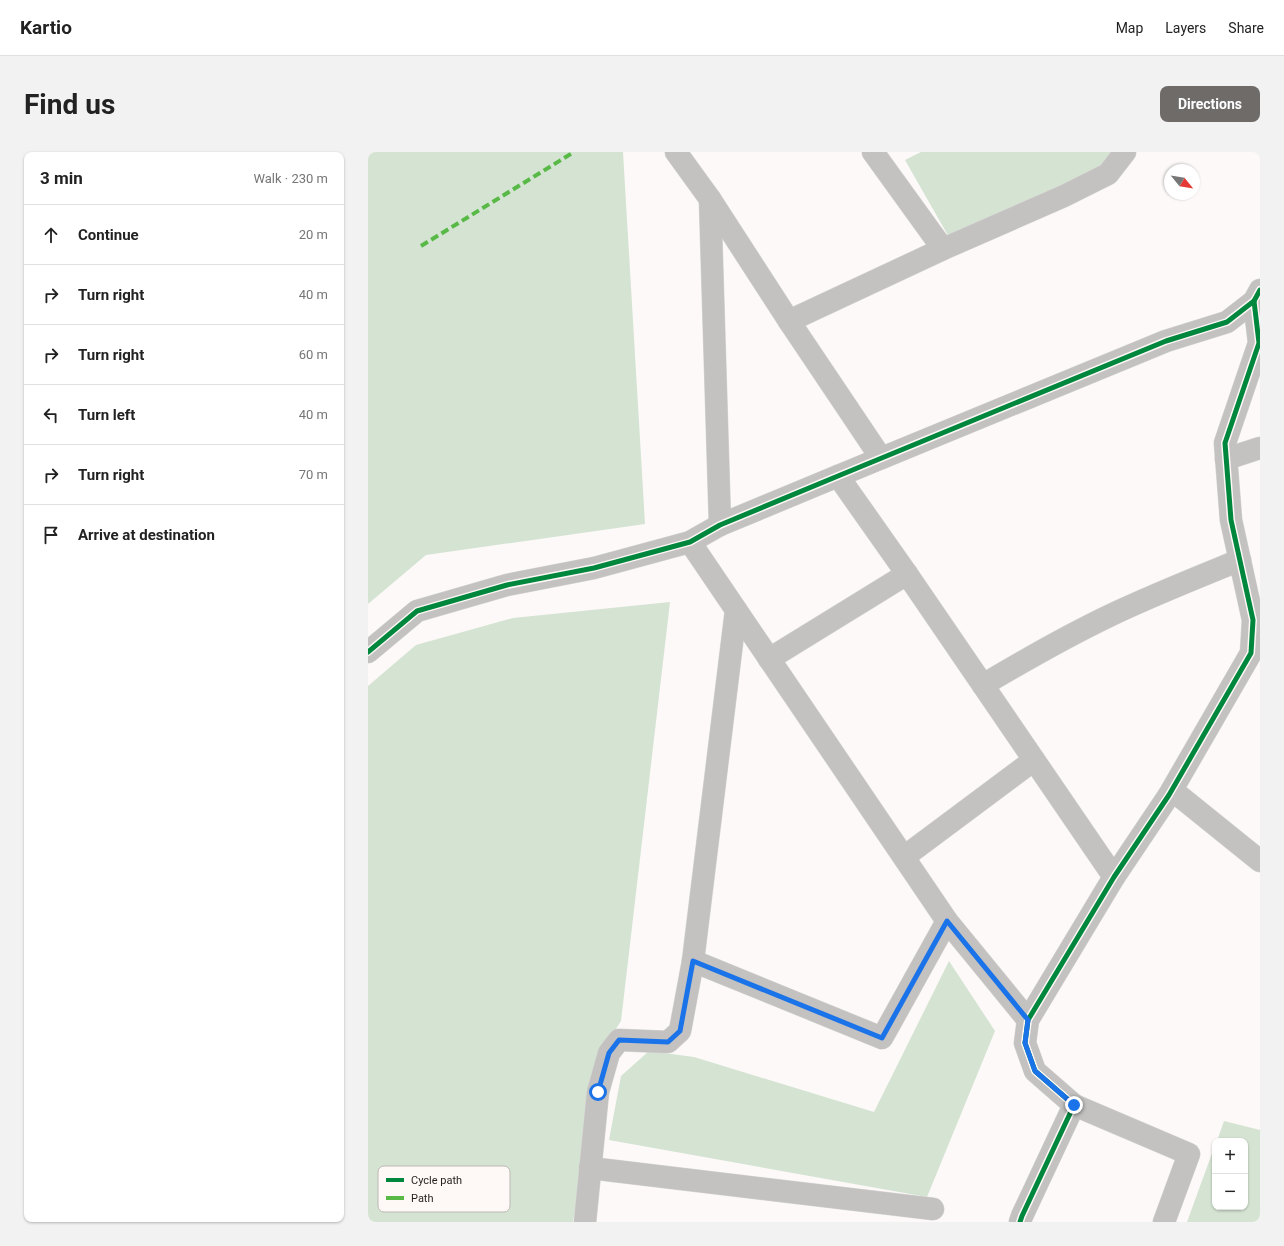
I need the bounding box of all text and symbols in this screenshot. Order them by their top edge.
text: Kartio [20,16,72,39]
text: Map [1116,20,1143,36]
text: Layers [1165,20,1206,36]
text: Share [1228,20,1264,36]
button: Directions [1160,86,1260,122]
text: Find us [24,88,115,121]
north arrow [1164,164,1200,200]
text: 3 min [40,168,83,188]
text: Walk · 230 m [253,171,328,186]
icon: ahead [40,224,62,246]
text: Continue [78,226,139,244]
text: 20 m [299,227,328,242]
icon: right [40,284,62,306]
text: Turn right [78,286,144,304]
text: 40 m [299,287,328,302]
icon: right [40,344,62,366]
text: Turn right [78,346,144,364]
text: 60 m [299,347,328,362]
icon: left [40,404,62,426]
text: Turn left [78,406,135,424]
text: 40 m [299,407,328,422]
icon: right [40,464,62,486]
text: Turn right [78,466,144,484]
text: 70 m [299,467,328,482]
icon: arrive [40,524,62,546]
text: Arrive at destination [78,526,215,544]
route start [589,1083,607,1101]
route end [1065,1096,1083,1114]
map controls [1212,1138,1248,1210]
button: + [1212,1138,1248,1174]
legend [378,1166,510,1212]
text: Cycle path [411,1174,462,1187]
button: − [1212,1174,1248,1210]
text: Path [411,1192,434,1205]

